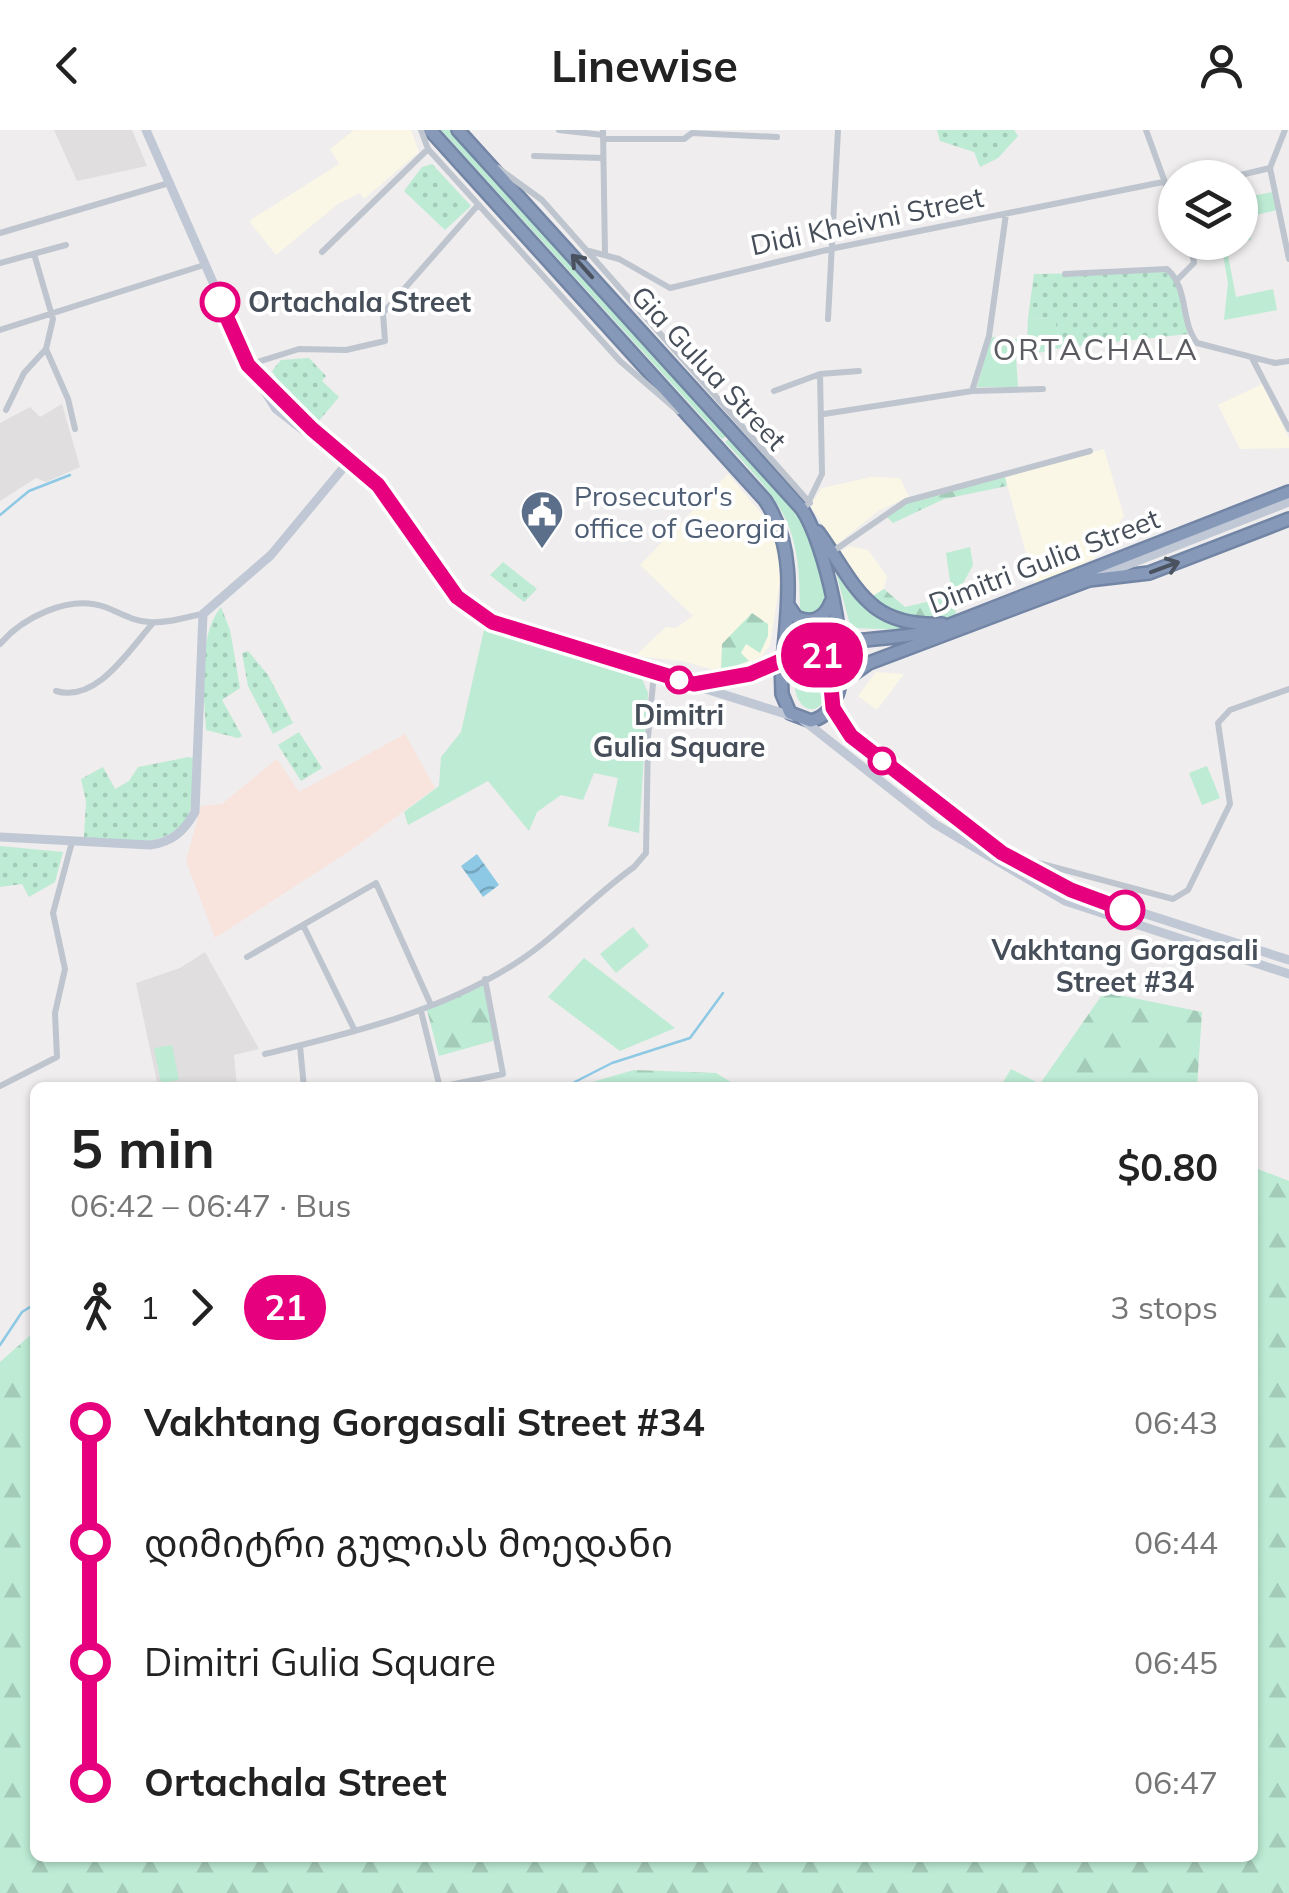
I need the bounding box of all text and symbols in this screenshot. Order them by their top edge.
text: Linewise [551,37,738,93]
icon: back [40,38,95,93]
icon: person [1194,38,1249,93]
map controls [1158,160,1258,260]
button: layers [1158,160,1258,260]
street label: Didi Kheivni Street [747,179,987,262]
one-way arrow [570,254,593,279]
street label: Gia Gulua Street [624,278,795,457]
marker: Ortachala Street [201,283,239,321]
place label: Ortachala Street [248,284,471,319]
district label: ORTACHALA [993,330,1199,368]
place label: Prosecutor's office of Georgia [574,478,786,545]
public building icon: Prosecutor's office of Georgia [519,489,565,550]
street label: Dimitri Gulia Street [924,500,1164,621]
one-way arrow [1148,557,1179,575]
line badge: 21 [777,622,867,688]
text: 21 [801,633,843,677]
marker: Dimitri Gulia Square [666,667,692,693]
place label: Dimitri Gulia Square [593,697,765,764]
unlabelled marker [869,748,895,774]
marker: Vakhtang Gorgasali Street #34 [1106,891,1144,929]
place label: Vakhtang Gorgasali Street #34 [990,932,1259,999]
text: 5 min [70,1113,215,1182]
text: $0.80 [1117,1143,1218,1191]
text: 06:42 – 06:47 · Bus [70,1185,351,1225]
icon: walk [70,1280,125,1335]
icon: forward [174,1280,229,1335]
text: 21 [264,1285,306,1329]
text: 1 [140,1287,159,1327]
text: 3 stops [1110,1287,1218,1327]
text: Vakhtang Gorgasali Street #34 [144,1398,705,1446]
text: 06:43 [1134,1402,1218,1442]
text: დიმიტრი გულიას მოედანი [144,1519,673,1567]
text: 06:44 [1134,1522,1218,1562]
text: Dimitri Gulia Square [144,1638,496,1686]
text: 06:45 [1134,1642,1218,1682]
text: Ortachala Street [144,1758,447,1806]
text: 06:47 [1134,1762,1218,1802]

